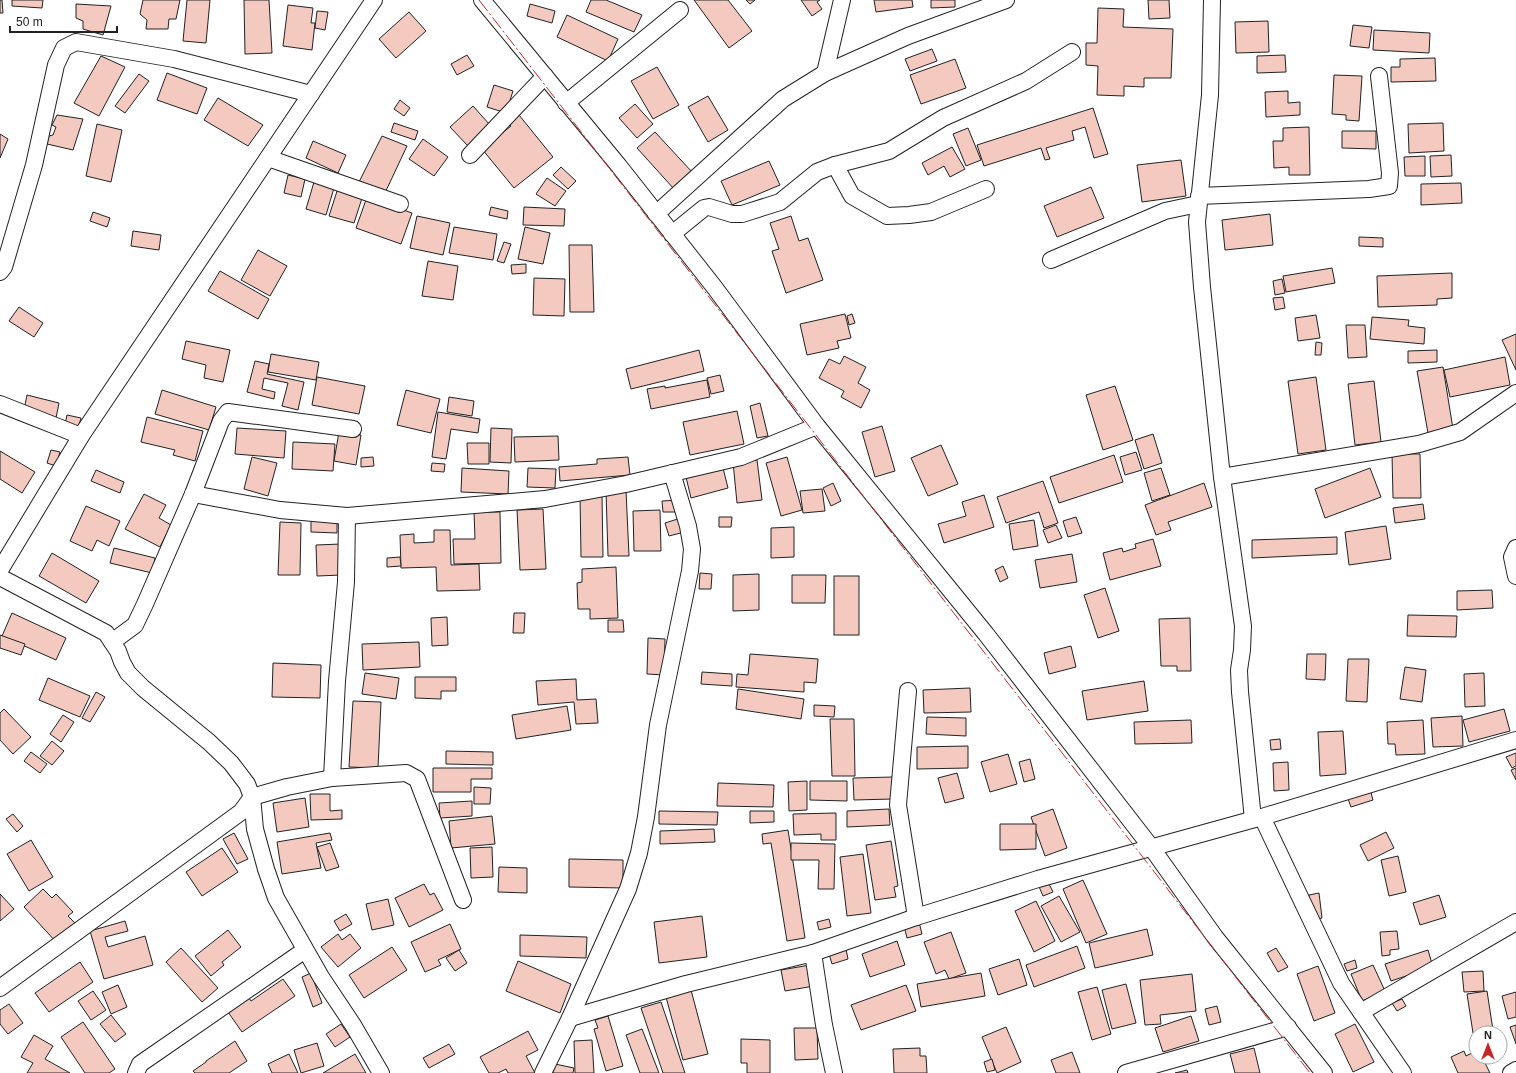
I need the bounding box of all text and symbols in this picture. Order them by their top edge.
scale bar [10,8,117,34]
text: 50 m [16,15,43,29]
north arrow [1468,1025,1508,1065]
text: N [1484,1029,1492,1041]

